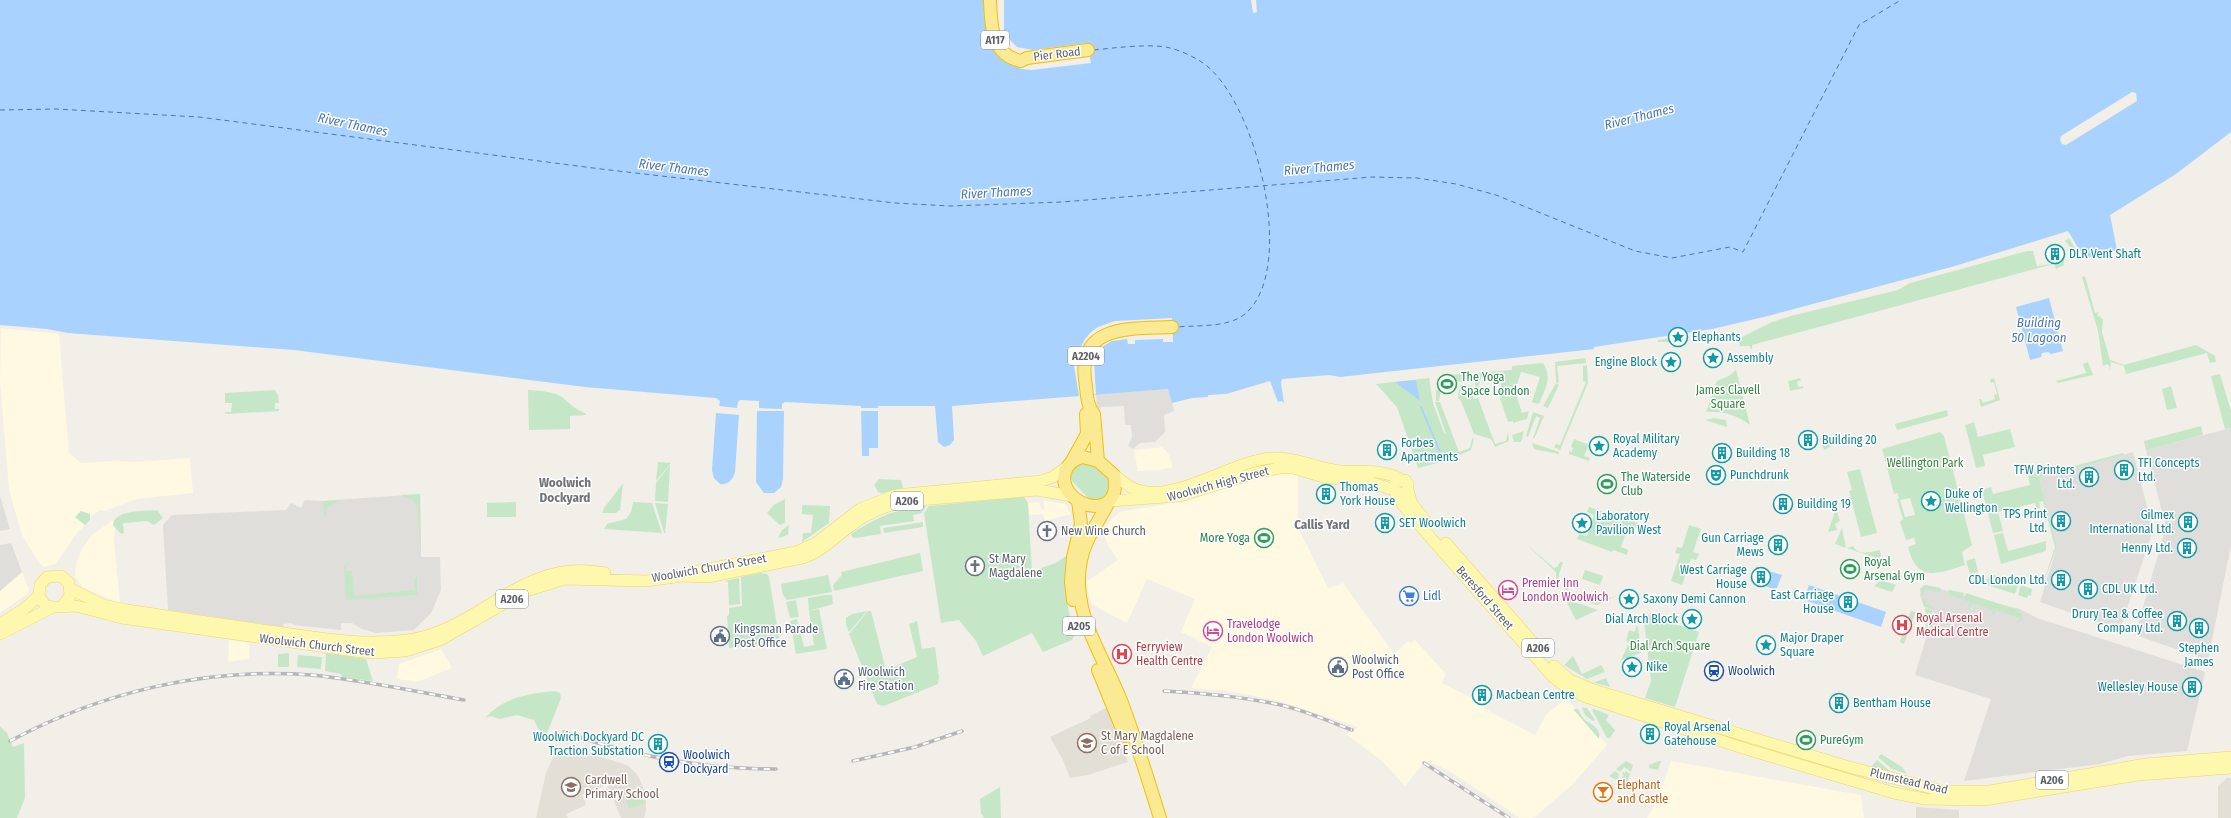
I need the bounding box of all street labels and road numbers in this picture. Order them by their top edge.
road number: A117 [981,31,1009,49]
street label: Pier Road [1033,44,1081,64]
road number: A2204 [1068,347,1104,365]
street label: Woolwich High Street [1166,464,1270,504]
road number: A206 [891,492,923,510]
street label: Woolwich Church Street [651,551,767,585]
street label: Beresford Street [1454,563,1517,633]
road number: A206 [496,590,528,608]
road number: A205 [1063,617,1095,635]
street label: Woolwich Church Street [259,631,376,659]
road number: A206 [1522,639,1554,657]
street label: Plumstead Road [1869,765,1949,797]
road number: A206 [2036,771,2068,789]

